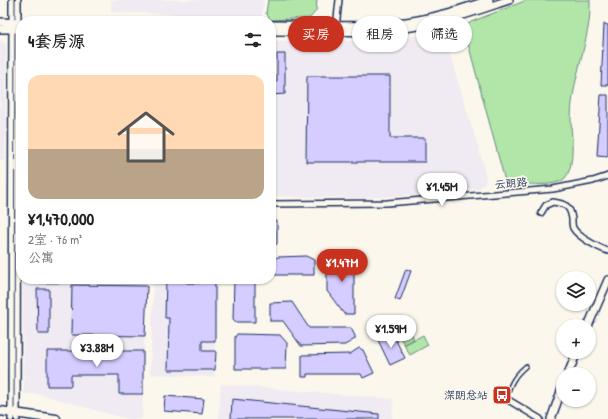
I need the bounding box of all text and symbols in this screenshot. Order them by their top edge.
chip: 买房 [288,16,344,52]
chip: 租房 [352,16,408,52]
chip: 筛选 [416,16,472,52]
text: 4套房源 [28,29,85,52]
icon: filters [242,29,264,51]
icon: home [110,101,182,173]
pin: ¥1.45M [409,173,475,207]
street label: 云朗路 [494,175,528,191]
text: ¥1.45M [426,177,458,195]
text: ¥1,470,000 [28,207,94,230]
text: 2室 · 76 m² [28,230,82,248]
text: 公寓 [28,248,54,266]
pin: ¥1.47M [309,249,375,283]
text: ¥1.47M [326,253,358,271]
map controls [556,271,596,407]
button: layers [556,271,596,311]
pin: ¥1.59M [358,315,424,349]
text: ¥1.59M [375,319,407,337]
button: + [556,319,596,359]
pin: ¥3.88M [64,334,130,368]
text: ¥3.88M [80,338,114,356]
button: − [556,367,596,407]
bus stop icon: 深朗总站 [491,384,513,406]
place label: 深朗总站 [444,388,488,402]

